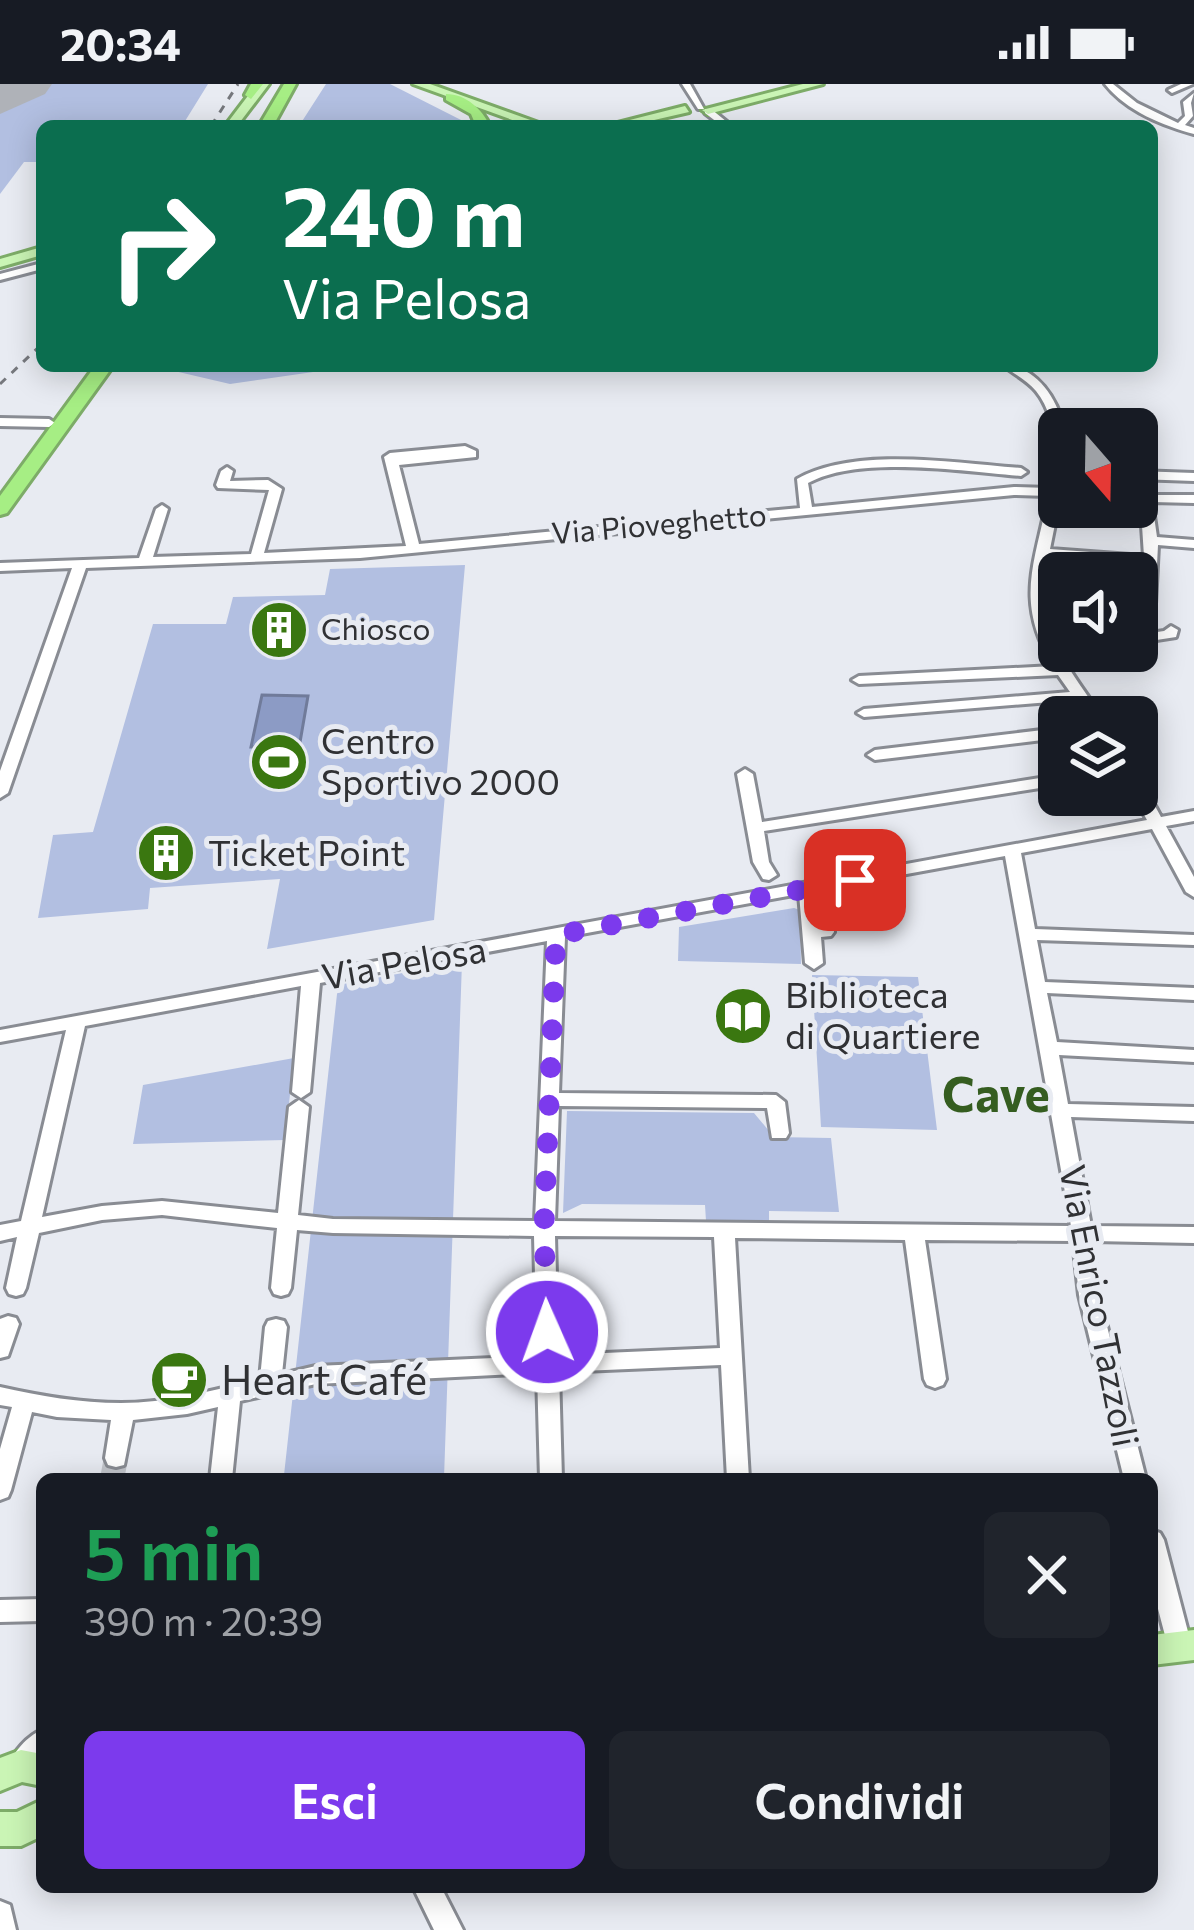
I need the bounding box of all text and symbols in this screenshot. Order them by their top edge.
text: 20:34 [60,15,181,70]
text: 240 m [282,162,525,264]
icon: right [84,168,240,324]
text: Via Pelosa [282,264,531,330]
north arrow [1038,408,1158,528]
map controls [1038,408,1158,816]
street label: Via Pioveghetto [550,495,768,550]
button: sound [1038,552,1158,672]
building icon: Chiosco [248,599,310,661]
place label: Chiosco [321,609,431,646]
button: layers [1038,696,1158,816]
place label: Centro Sportivo 2000 [321,717,560,802]
sports icon: Centro Sportivo 2000 [248,731,310,793]
building icon: Ticket Point [135,822,197,884]
place label: Ticket Point [208,829,405,873]
pin [804,829,906,931]
icon: arrive [822,847,888,913]
street label: Via Pelosa [318,925,489,997]
place label: Biblioteca di Quartiere [785,971,980,1056]
library icon: Biblioteca di Quartiere [712,985,774,1047]
district label: Cave [942,1063,1050,1122]
street label: Via Enrico Tazzoli [1052,1161,1150,1450]
position arrow [484,1269,610,1395]
cafe icon: Heart Café [148,1349,210,1411]
place label: Heart Café [221,1352,427,1404]
text: 5 min [84,1507,263,1595]
button: close [984,1512,1110,1638]
text: 390 m · 20:39 [84,1596,323,1644]
button: Esci [84,1731,585,1869]
button: Condividi [609,1731,1110,1869]

